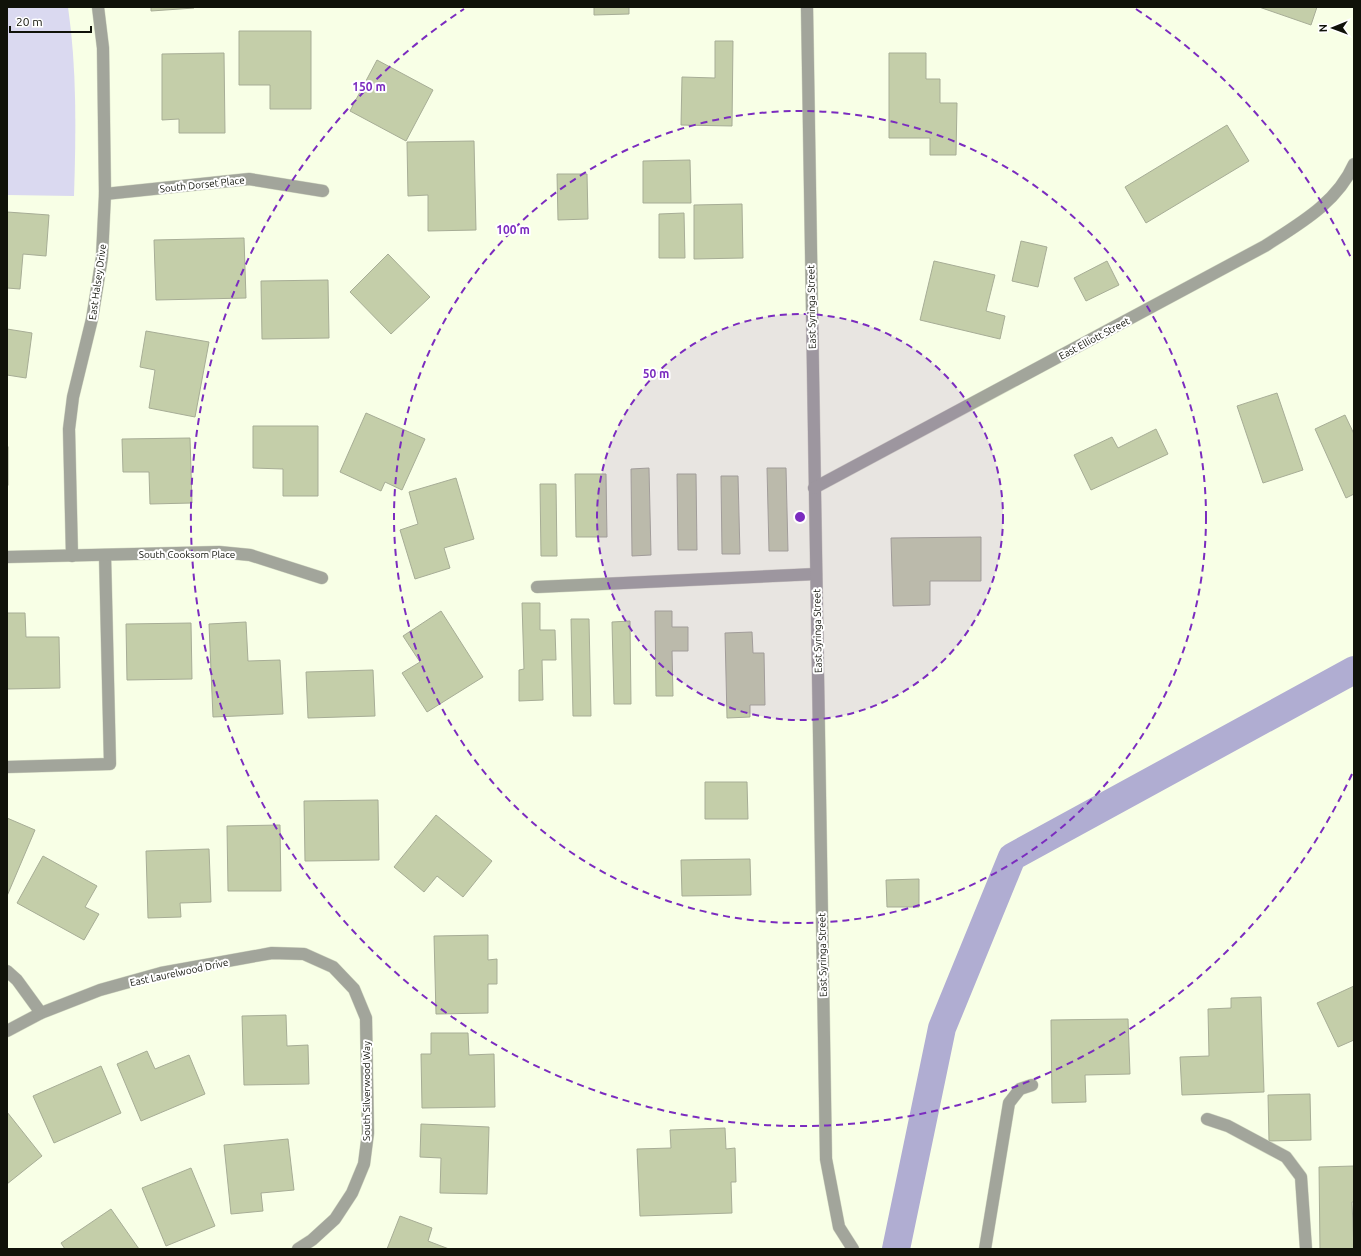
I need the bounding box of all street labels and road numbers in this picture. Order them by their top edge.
street label: South Dorset Place [159,175,245,194]
street label: East Halsey Drive [87,243,108,321]
street label: East Syringa Street [805,265,818,349]
street label: East Elliott Street [1057,315,1132,362]
street label: South Cooksom Place [139,549,235,560]
street label: East Syringa Street [811,589,824,673]
street label: East Syringa Street [816,913,829,997]
street label: East Laurelwood Drive [129,957,229,988]
street label: South Silverwood Way [361,1041,372,1141]

